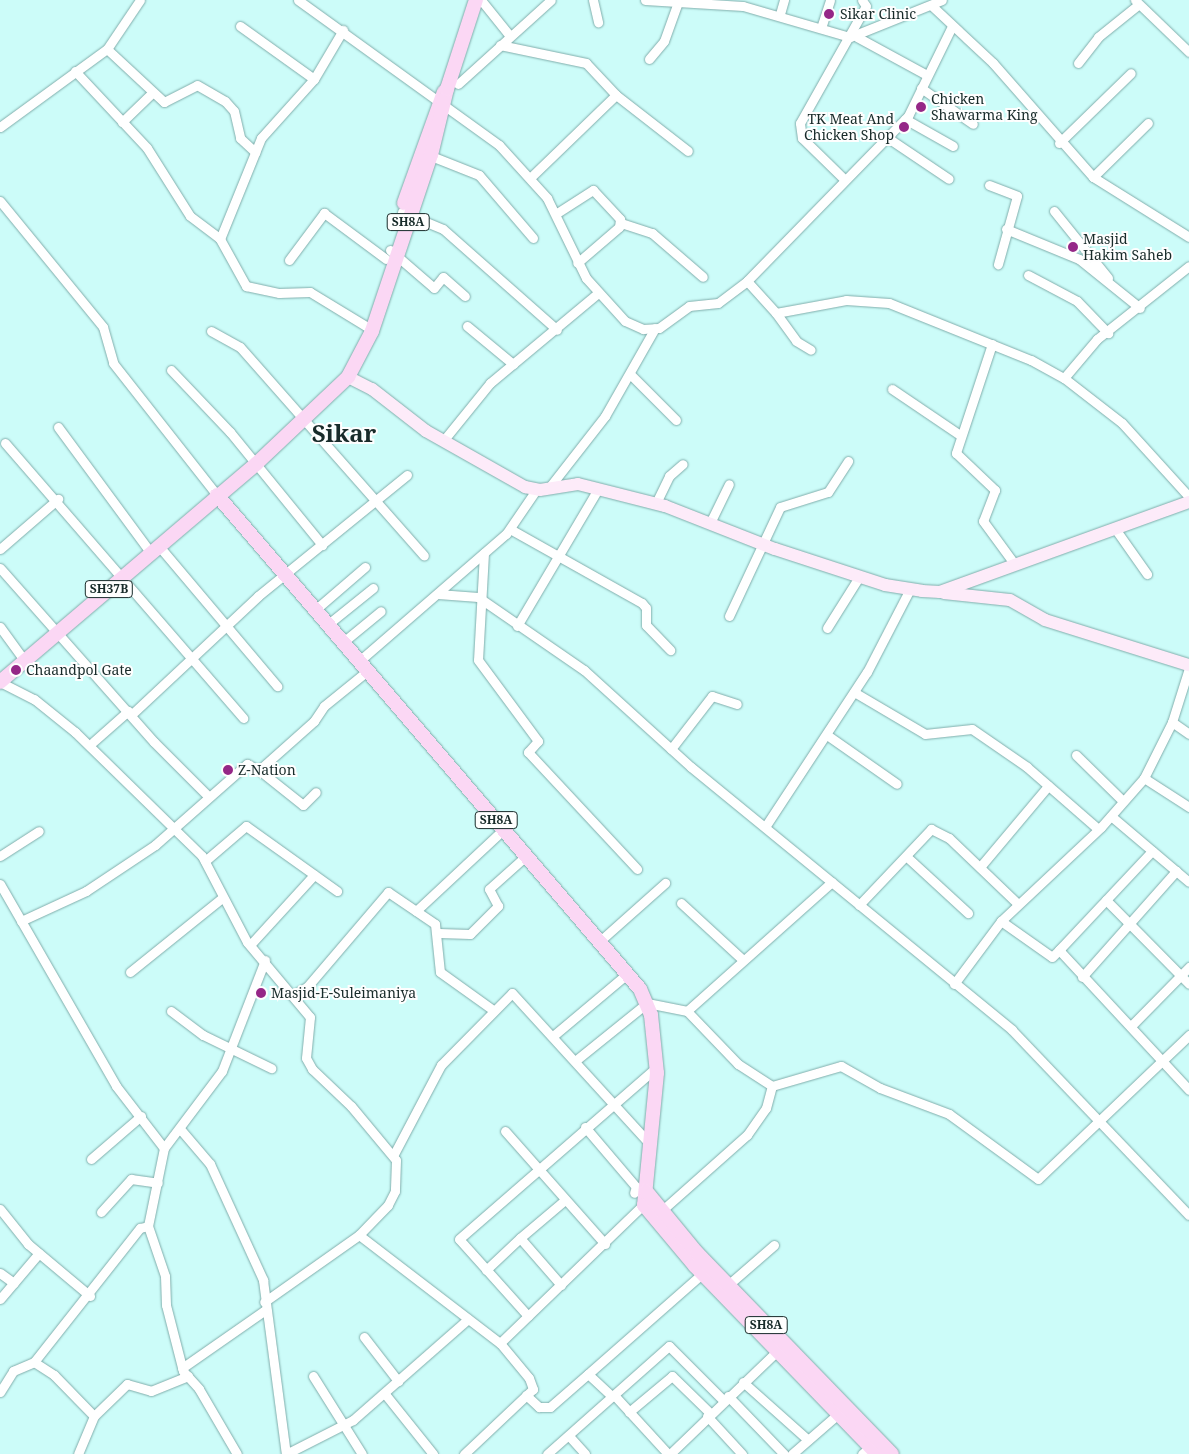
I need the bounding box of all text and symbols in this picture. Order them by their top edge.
place label: Sikar Clinic [840,6,916,22]
marker: Sikar Clinic [822,7,836,21]
place label: Chicken Shawarma King [931,91,1038,124]
marker: Chicken Shawarma King [915,101,927,113]
place label: TK Meat And Chicken Shop [804,111,894,144]
marker: TK Meat And Chicken Shop [898,121,910,133]
road number: SH8A [386,212,430,232]
place label: Masjid Hakim Saheb [1083,231,1172,264]
marker: Masjid Hakim Saheb [1067,241,1079,253]
district label: Sikar [312,419,376,447]
road number: SH37B [84,580,134,598]
place label: Chaandpol Gate [26,662,132,678]
marker: Chaandpol Gate [10,664,22,676]
place label: Z-Nation [238,762,296,778]
marker: Z-Nation [222,764,234,776]
road number: SH8A [474,810,518,830]
place label: Masjid-E-Suleimaniya [271,985,416,1001]
marker: Masjid-E-Suleimaniya [255,987,267,999]
road number: SH8A [744,1316,788,1334]

